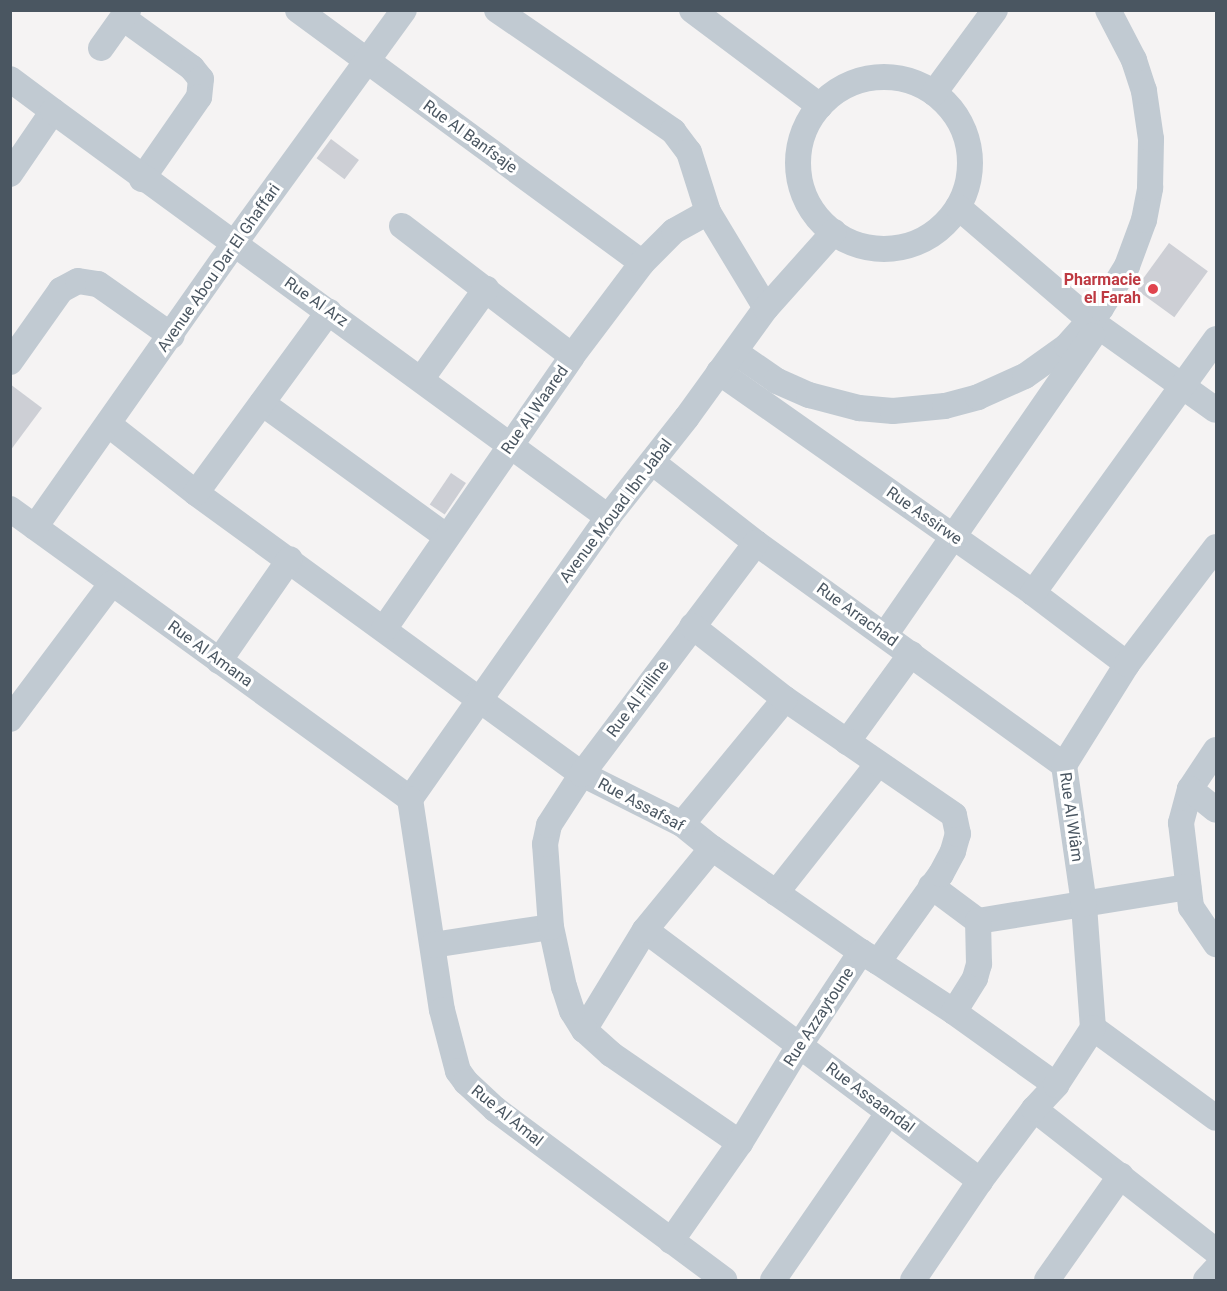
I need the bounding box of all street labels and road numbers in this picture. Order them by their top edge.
street label: Rue Al Banfsaje [419,96,521,178]
street label: Avenue Abou Dar El Ghaffari [154,180,284,356]
street label: Rue Al Arz [281,273,351,331]
street label: Rue Al Waared [497,362,573,458]
street label: Avenue Mouad Ibn Jabal [556,435,676,587]
street label: Rue Assirwe [882,483,966,549]
street label: Rue Arrachad [813,579,901,651]
street label: Rue Al Amana [164,617,256,691]
street label: Rue Al Filline [603,657,673,741]
street label: Rue Al Wiâm [1055,771,1087,863]
street label: Rue Assafsaf [595,774,687,836]
street label: Rue Azzaytoune [780,964,858,1070]
street label: Rue Assaandal [822,1058,918,1138]
street label: Rue Al Amal [467,1081,547,1151]

